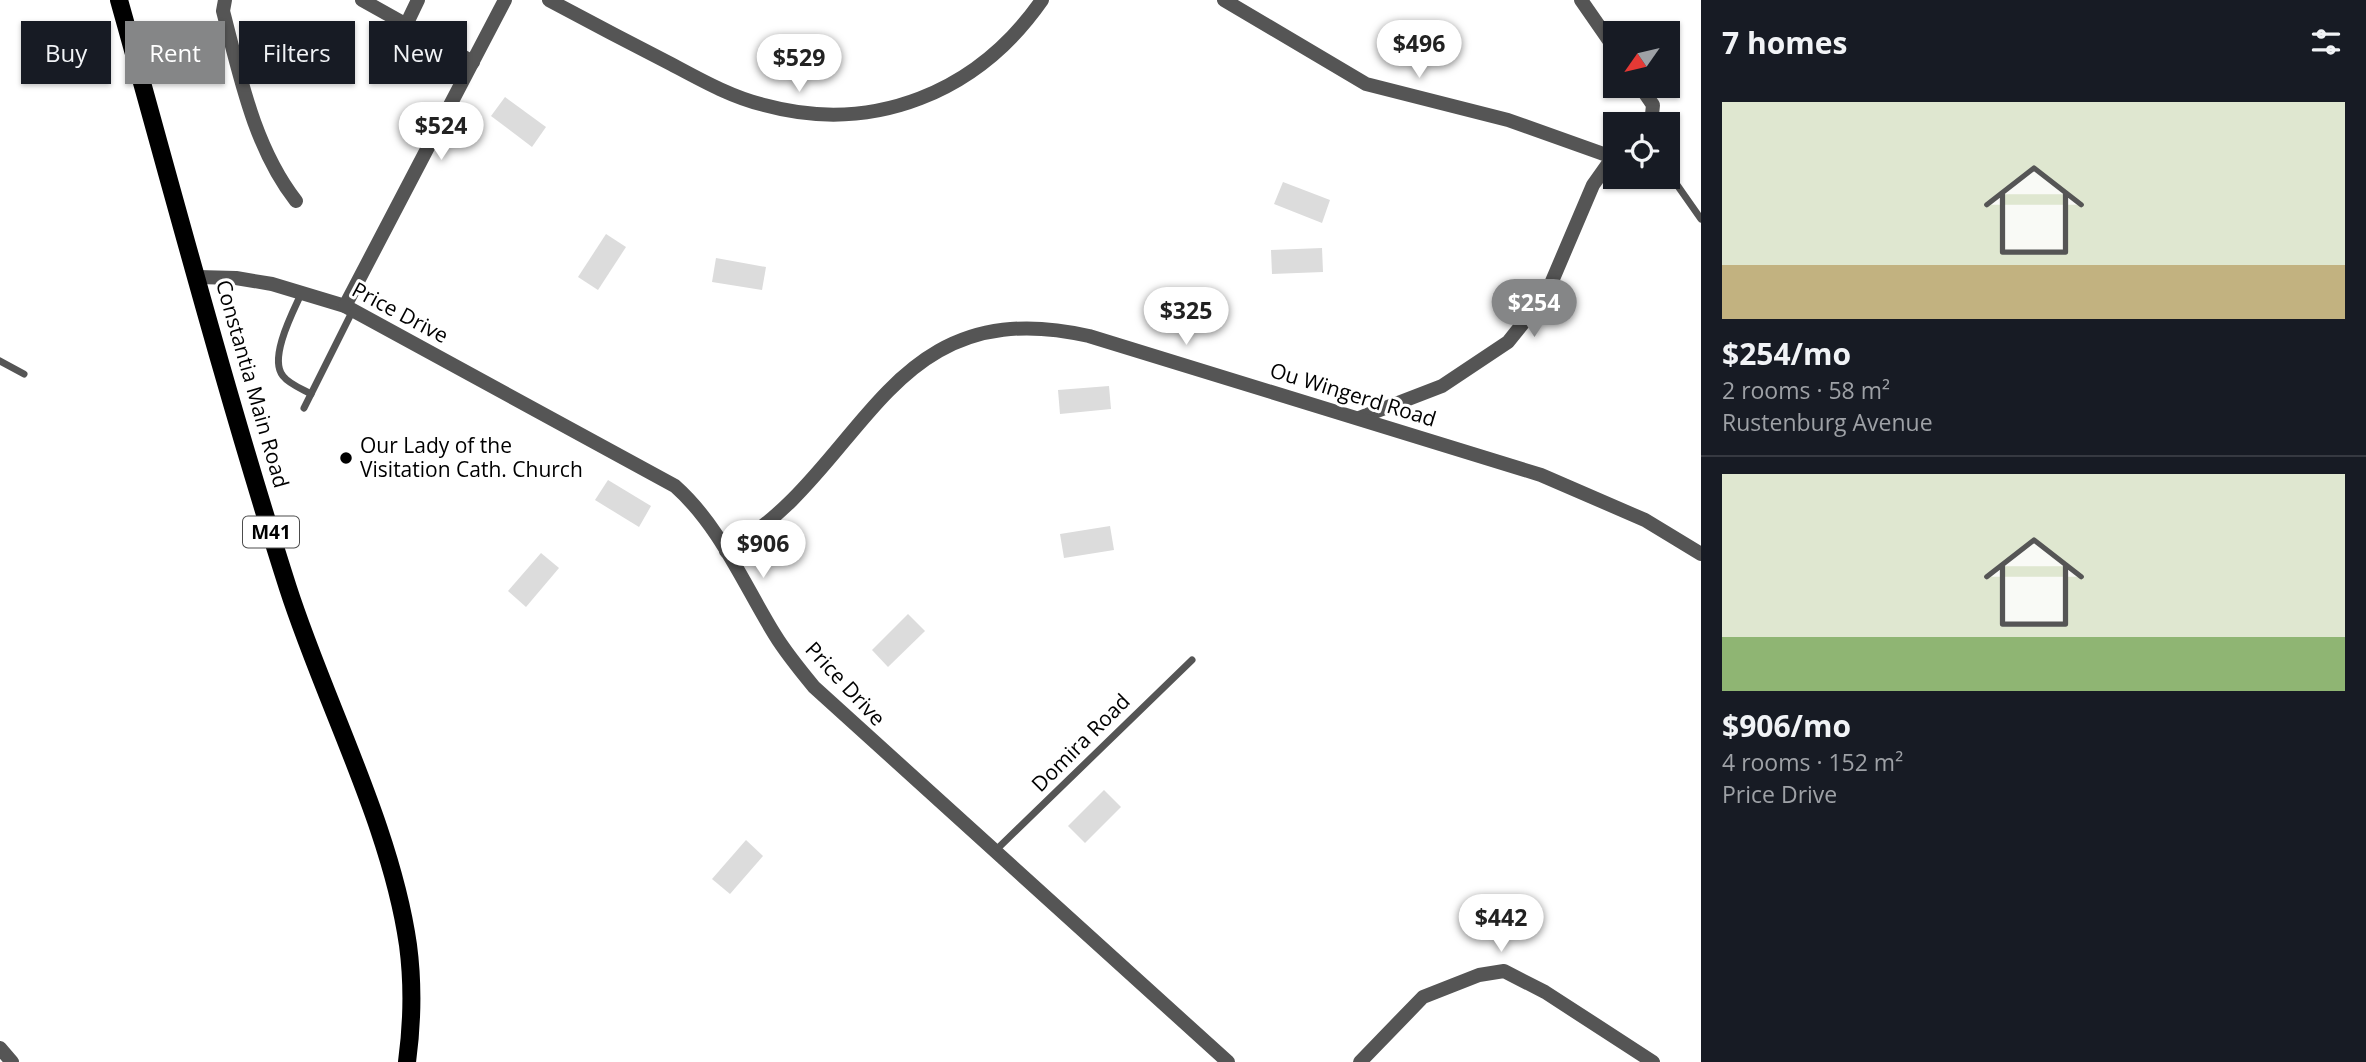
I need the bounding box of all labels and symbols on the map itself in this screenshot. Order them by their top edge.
pin: $496 [1378,20,1460,80]
north arrow [1603,21,1680,98]
pin: $529 [758,34,840,94]
pin: $524 [400,102,482,162]
street label: Price Drive [347,275,454,349]
street label: Constantia Main Road [210,277,296,491]
pin: $254 [1493,280,1575,339]
pin: $325 [1145,288,1227,347]
street label: Ou Wingerd Road [1267,355,1440,433]
place label: Our Lady of the Visitation Cath. Church [360,431,583,483]
marker: Our Lady of the Visitation Cath. Church [338,450,354,466]
road number: M41 [243,516,299,548]
pin: $906 [722,520,804,580]
street label: Price Drive [800,635,892,731]
street label: Domira Road [1025,687,1136,798]
pin: $442 [1460,894,1542,954]

